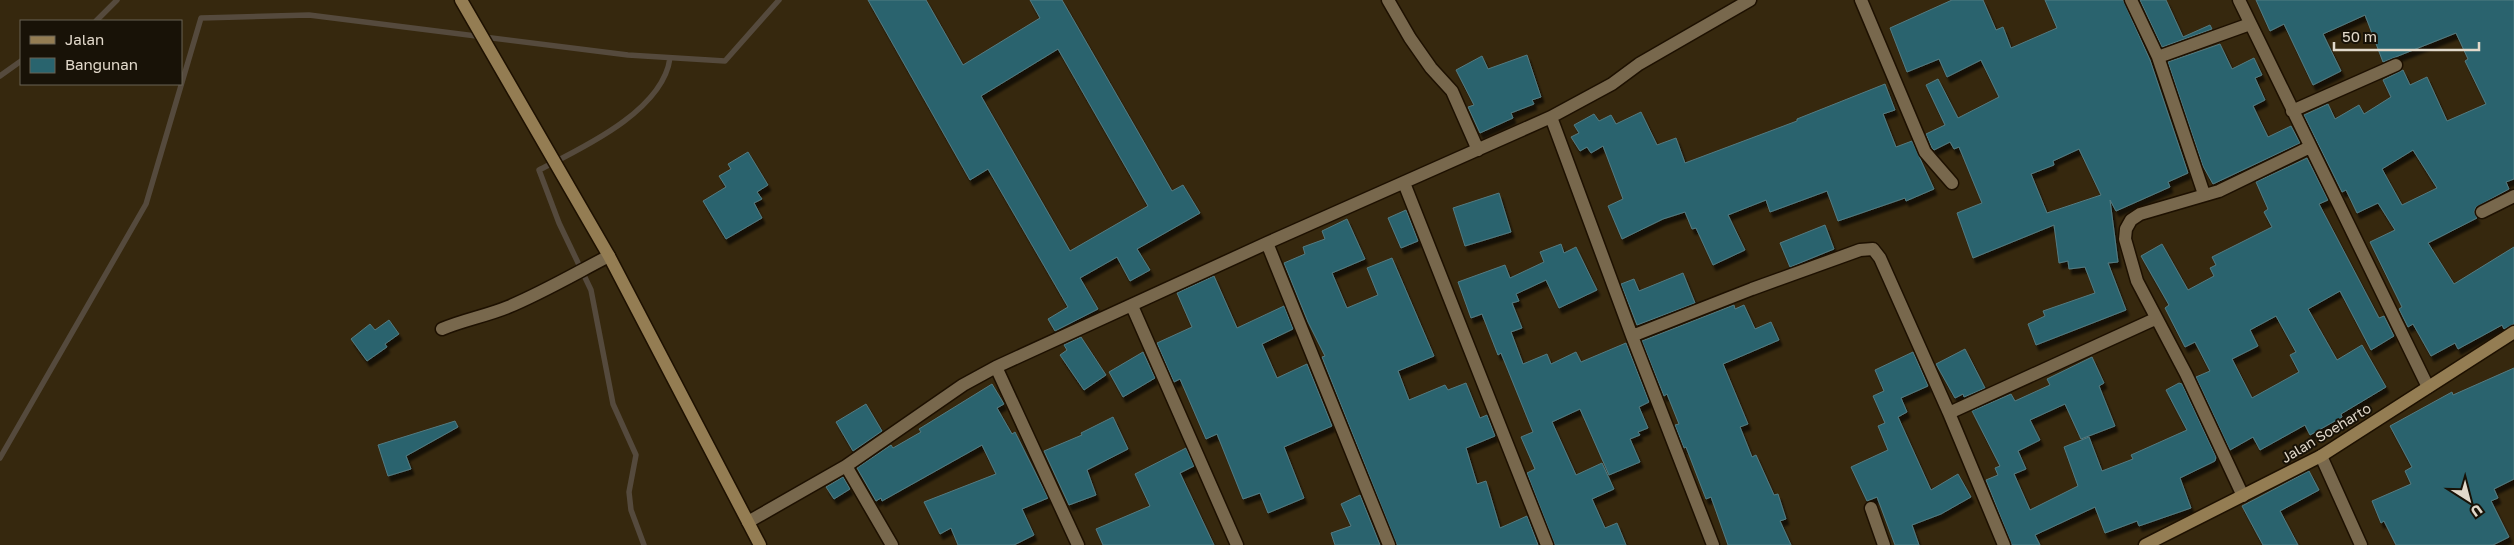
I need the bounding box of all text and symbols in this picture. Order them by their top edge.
legend [20,20,182,85]
scale bar [2334,20,2479,52]
text: 50 m [2342,27,2377,45]
text: Jalan [65,30,104,48]
text: Bangunan [65,55,138,73]
street label: Jalan Soeharto [2278,399,2374,466]
north arrow [2444,475,2494,525]
text: U [2468,501,2486,521]

